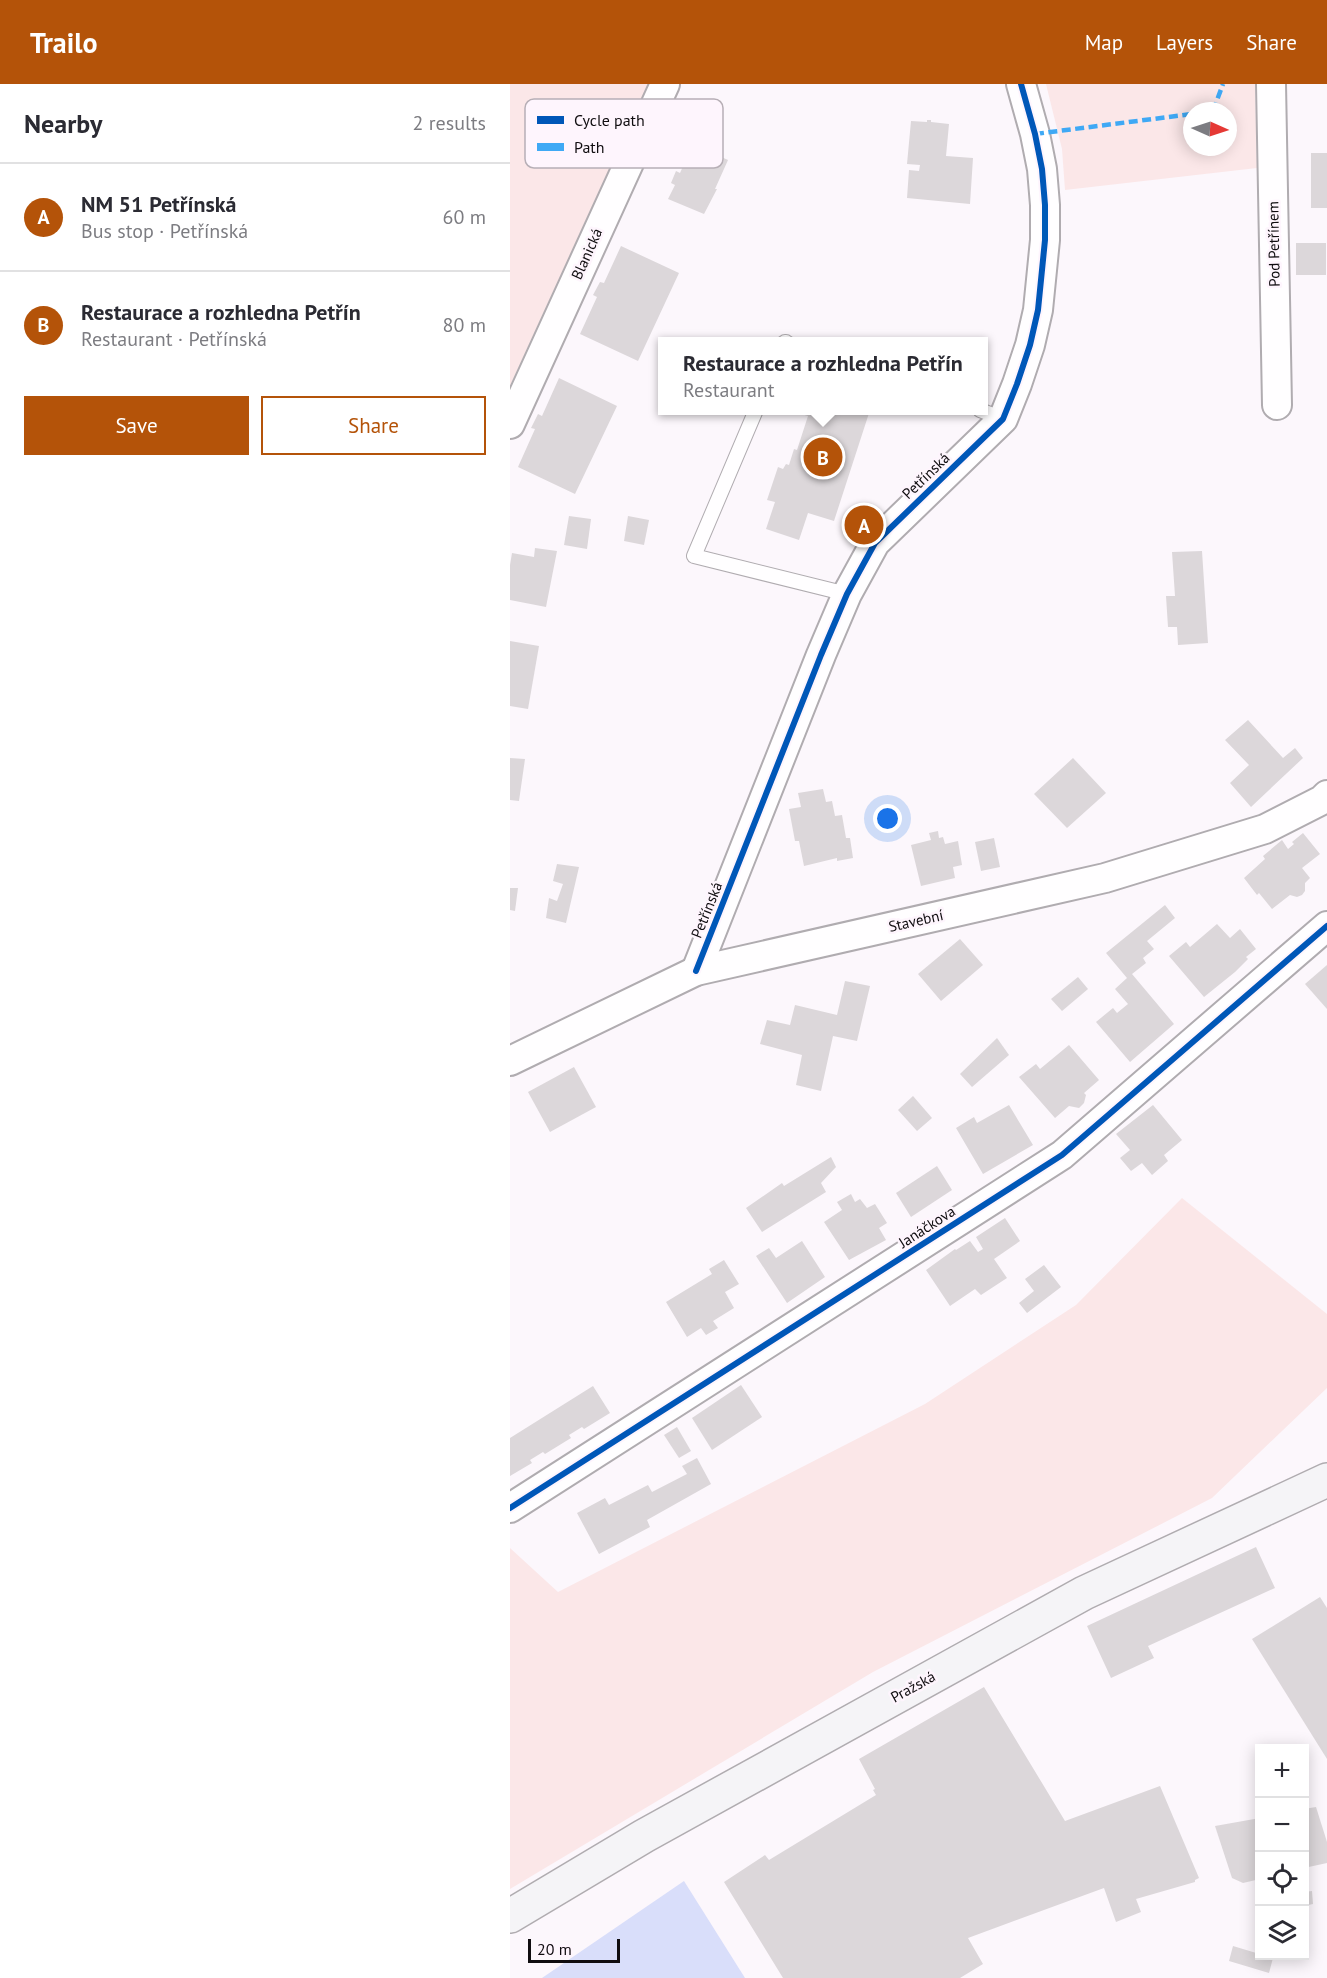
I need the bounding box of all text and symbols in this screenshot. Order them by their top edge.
text: Trailo [30,24,97,61]
text: Map [1085,29,1123,56]
text: Layers [1156,29,1213,56]
text: Share [1246,29,1297,56]
legend [525,99,723,168]
north arrow [1183,102,1237,156]
text: Nearby [24,107,102,140]
text: 2 results [413,110,486,136]
text: Cycle path [574,110,645,130]
text: Path [574,137,605,157]
text: NM 51 Petřínská [81,190,236,218]
street label: Pod Petřínem [1263,201,1284,287]
text: A [37,204,50,230]
text: 60 m [443,204,486,230]
text: Bus stop · Petřínská [81,218,248,244]
street label: Blanická [567,225,606,282]
text: Restaurace a rozhledna Petřín [81,298,361,326]
text: B [38,312,49,338]
text: 80 m [443,312,486,338]
text: Restaurant · Petřínská [81,326,267,352]
popup [658,337,988,415]
text: Restaurace a rozhledna Petřín [683,349,963,377]
text: Restaurant [683,377,775,403]
button: Save [24,396,249,455]
button: Share [261,396,486,455]
pin: B [804,434,842,479]
street label: Petřínská [898,448,953,503]
pin: A [844,502,884,548]
your location [873,804,902,833]
street label: Petřínská [687,879,726,941]
street label: Stavební [887,905,945,936]
street label: Janáčkova [894,1201,959,1252]
street label: Pražská [887,1667,938,1707]
map controls [1255,1744,1309,1960]
button: + [1255,1744,1309,1798]
button: − [1255,1798,1309,1852]
button: locate [1255,1852,1309,1906]
button: layers [1255,1906,1309,1960]
scale bar [528,1936,620,1964]
text: 20 m [537,1939,572,1959]

